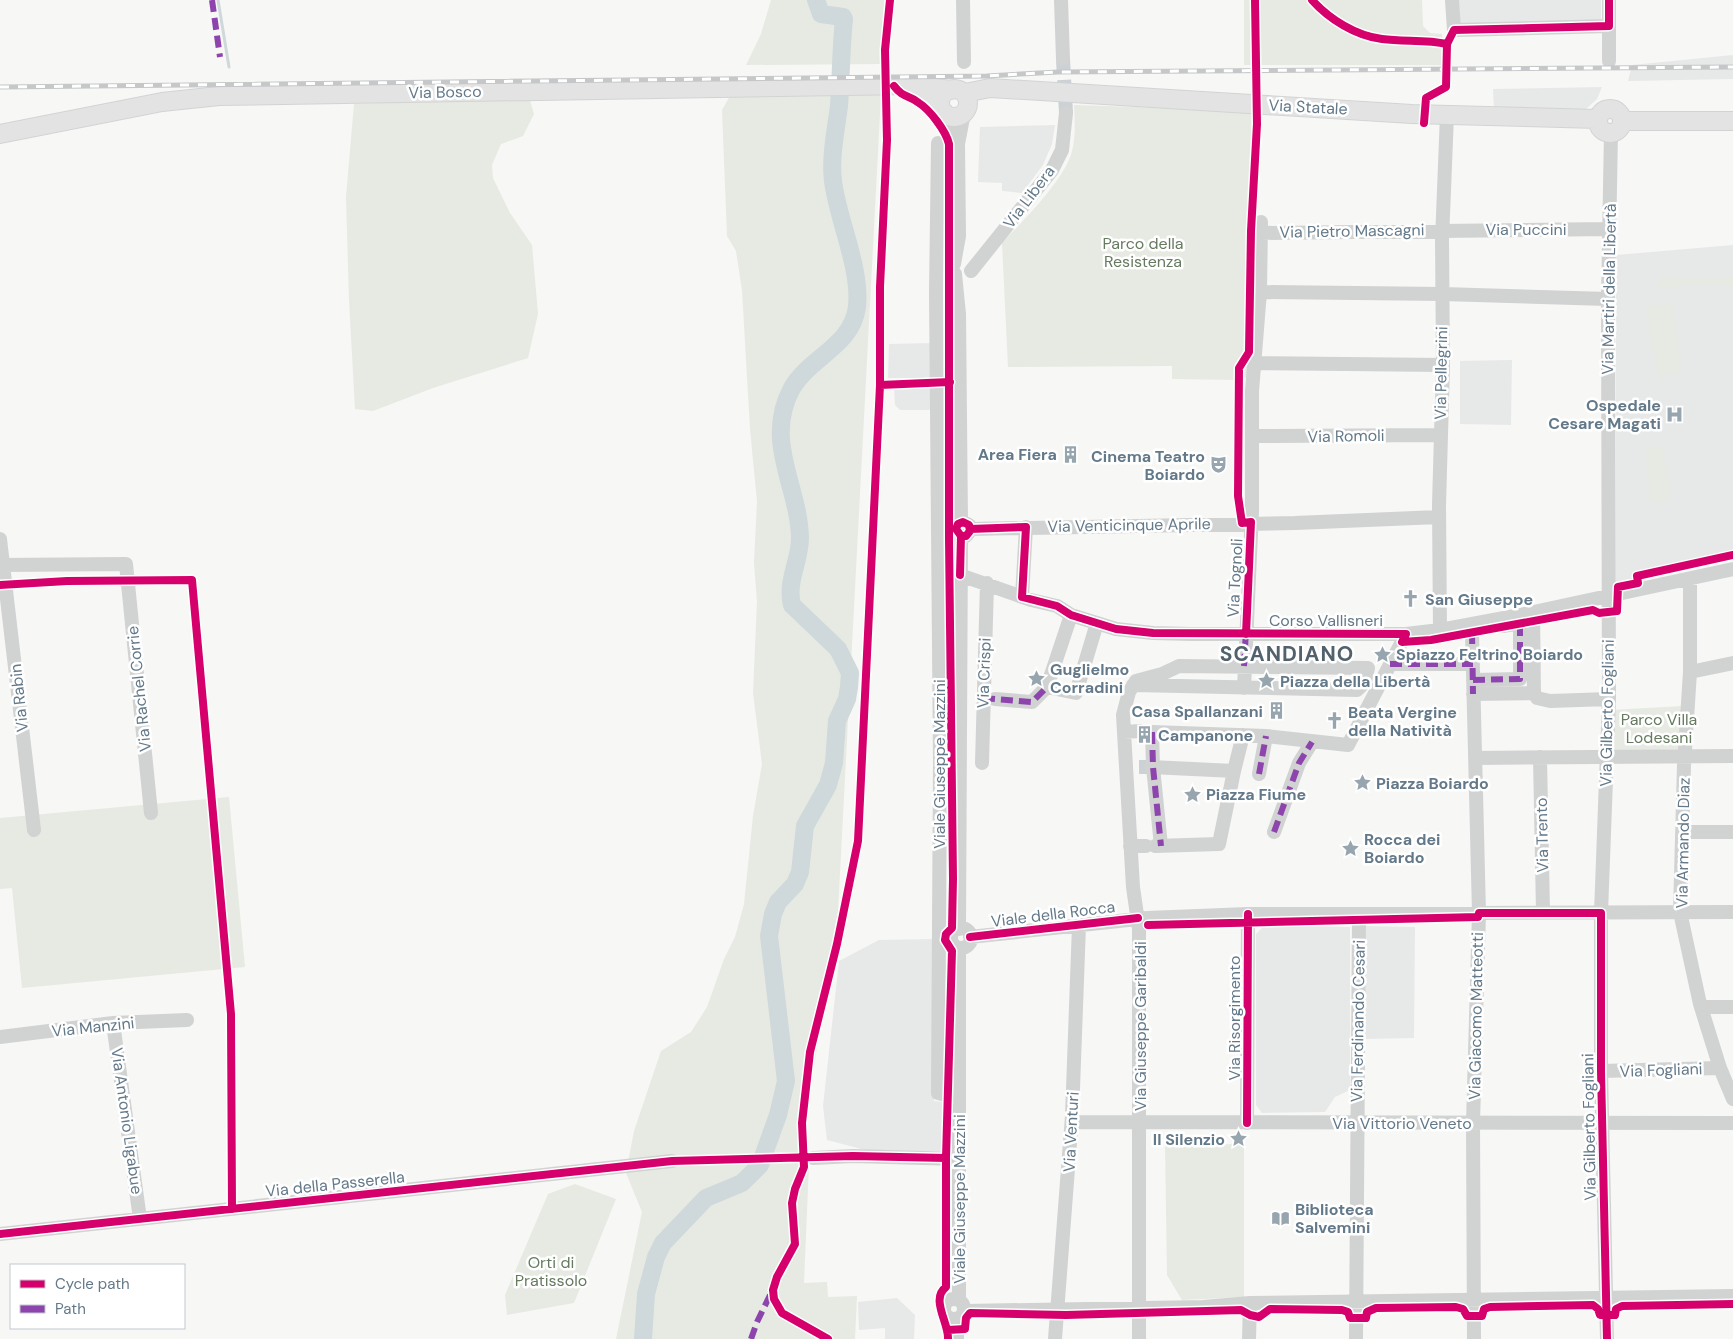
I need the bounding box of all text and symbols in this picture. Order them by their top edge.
street label: Via Bosco [408,81,482,103]
street label: Via Statale [1268,94,1348,120]
street label: Via Libera [998,161,1060,233]
street label: Via Martiri della Libertà [1597,203,1621,375]
street label: Via Pietro Mascagni [1279,219,1425,243]
street label: Via Puccini [1485,219,1567,240]
park label: Parco della Resistenza [1102,233,1184,272]
street label: Via Pellegrini [1430,326,1452,420]
place label: Ospedale Cesare Magati [1548,395,1661,434]
hospital icon: Ospedale Cesare Magati [1665,404,1685,424]
street label: Via Romoli [1307,425,1385,447]
place label: Area Fiera [978,444,1057,465]
building icon: Area Fiera [1061,444,1081,464]
place label: Cinema Teatro Boiardo [1091,446,1205,485]
theatre icon: Cinema Teatro Boiardo [1209,455,1229,475]
street label: Via Venticinque Aprile [1047,513,1211,537]
street label: Via Tognoli [1222,538,1248,618]
church icon: San Giuseppe [1401,589,1421,609]
place label: San Giuseppe [1425,589,1533,610]
street label: Corso Vallisneri [1269,610,1383,631]
street label: Via Rachel Corrie [122,625,156,753]
street label: Via Crispi [972,637,996,709]
street label: Via Gilberto Fogliani [1595,639,1619,787]
district label: SCANDIANO [1220,640,1354,668]
place icon: Spiazzo Feltrino Boiardo [1372,644,1392,664]
place label: Spiazzo Feltrino Boiardo [1396,644,1583,665]
place label: Guglielmo Corradini [1050,659,1129,698]
street label: Via Rabin [5,663,33,733]
place icon: Guglielmo Corradini [1026,668,1046,688]
place icon: Piazza della Libertà [1256,671,1276,691]
place label: Piazza della Libertà [1280,671,1430,692]
street label: Viale Giuseppe Mazzini [929,679,950,849]
place label: Casa Spallanzani [1131,701,1263,722]
building icon: Casa Spallanzani [1267,701,1287,721]
place label: Beata Vergine della Natività [1348,702,1457,741]
park label: Parco Villa Lodesani [1621,709,1697,748]
church icon: Beata Vergine della Natività [1324,711,1344,731]
building icon: Campanone [1134,725,1154,745]
place label: Campanone [1158,725,1253,746]
place icon: Piazza Boiardo [1352,773,1372,793]
place label: Piazza Boiardo [1376,773,1489,794]
street label: Via Armando Diaz [1671,777,1695,909]
place icon: Piazza Fiume [1182,784,1202,804]
place label: Piazza Fiume [1206,784,1306,805]
street label: Via Trento [1531,797,1553,873]
place label: Rocca dei Boiardo [1364,829,1440,868]
place icon: Rocca dei Boiardo [1340,838,1360,858]
street label: Viale della Rocca [990,896,1116,932]
street label: Via Giacomo Matteotti [1464,932,1488,1100]
street label: Via Ferdinando Cesari [1346,940,1370,1102]
street label: Via Giuseppe Garibaldi [1130,941,1151,1111]
street label: Via Risorgimento [1224,956,1245,1080]
street label: Via Manzini [51,1012,135,1042]
street label: Via Antonio Ligabue [106,1046,148,1196]
street label: Via Gilberto Fogliani [1577,1053,1601,1201]
street label: Via Fogliani [1619,1058,1703,1082]
street label: Via Venturi [1058,1091,1084,1173]
street label: Via Vittorio Veneto [1332,1113,1472,1134]
street label: Viale Giuseppe Mazzini [949,1114,970,1284]
place label: Il Silenzio [1153,1129,1225,1150]
place icon: Il Silenzio [1229,1129,1249,1149]
street label: Via della Passerella [264,1166,406,1202]
place label: Biblioteca Salvemini [1295,1199,1374,1238]
library icon: Biblioteca Salvemini [1271,1208,1291,1228]
park label: Orti di Pratissolo [515,1252,587,1291]
legend [10,1264,185,1329]
text: Cycle path [55,1274,130,1294]
text: Path [55,1299,86,1319]

